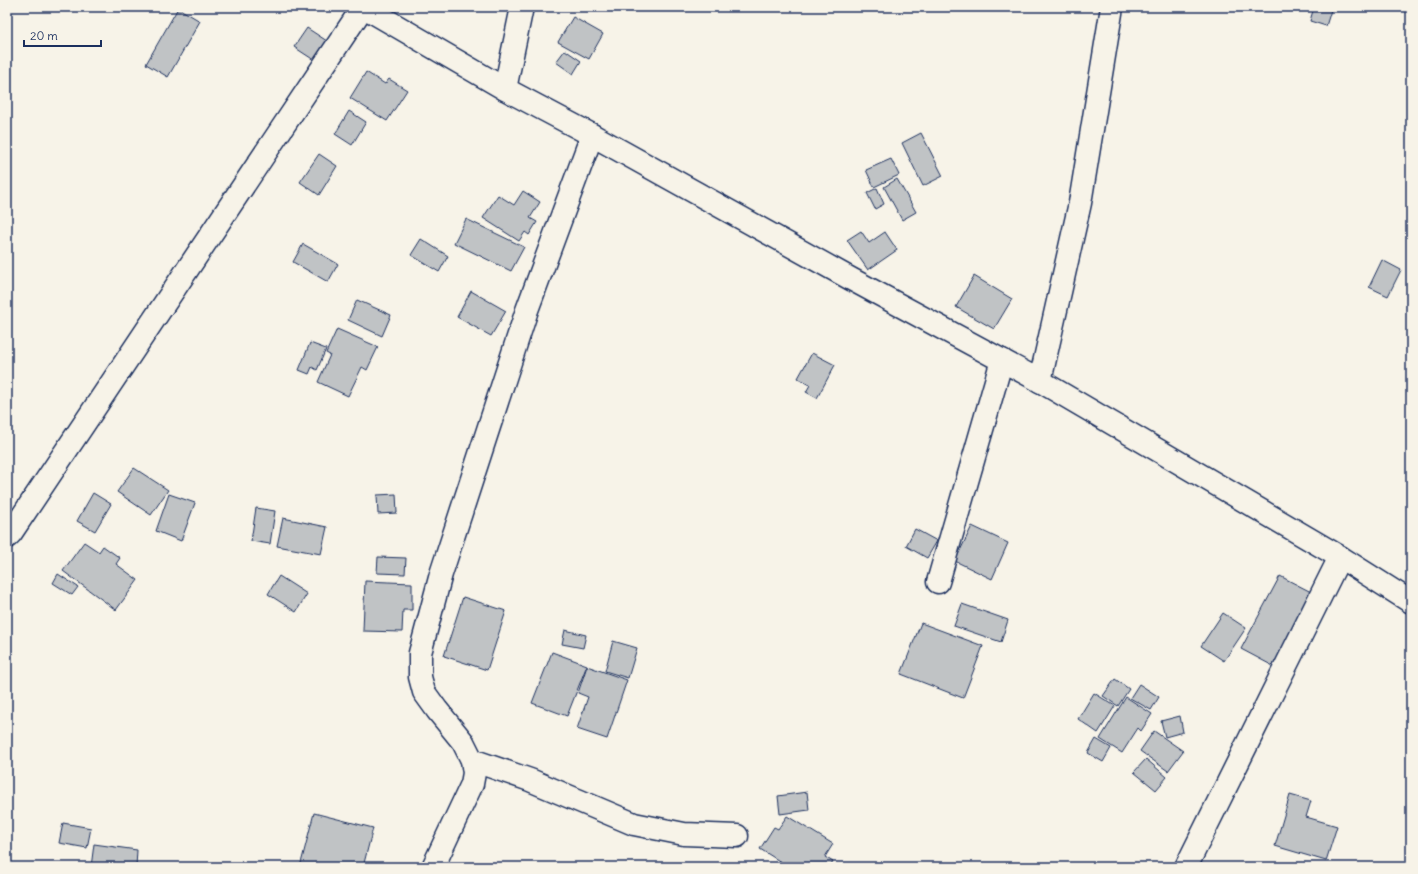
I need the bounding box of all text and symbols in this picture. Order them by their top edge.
scale bar [24,22,101,48]
text: 20 m [30,28,58,43]

